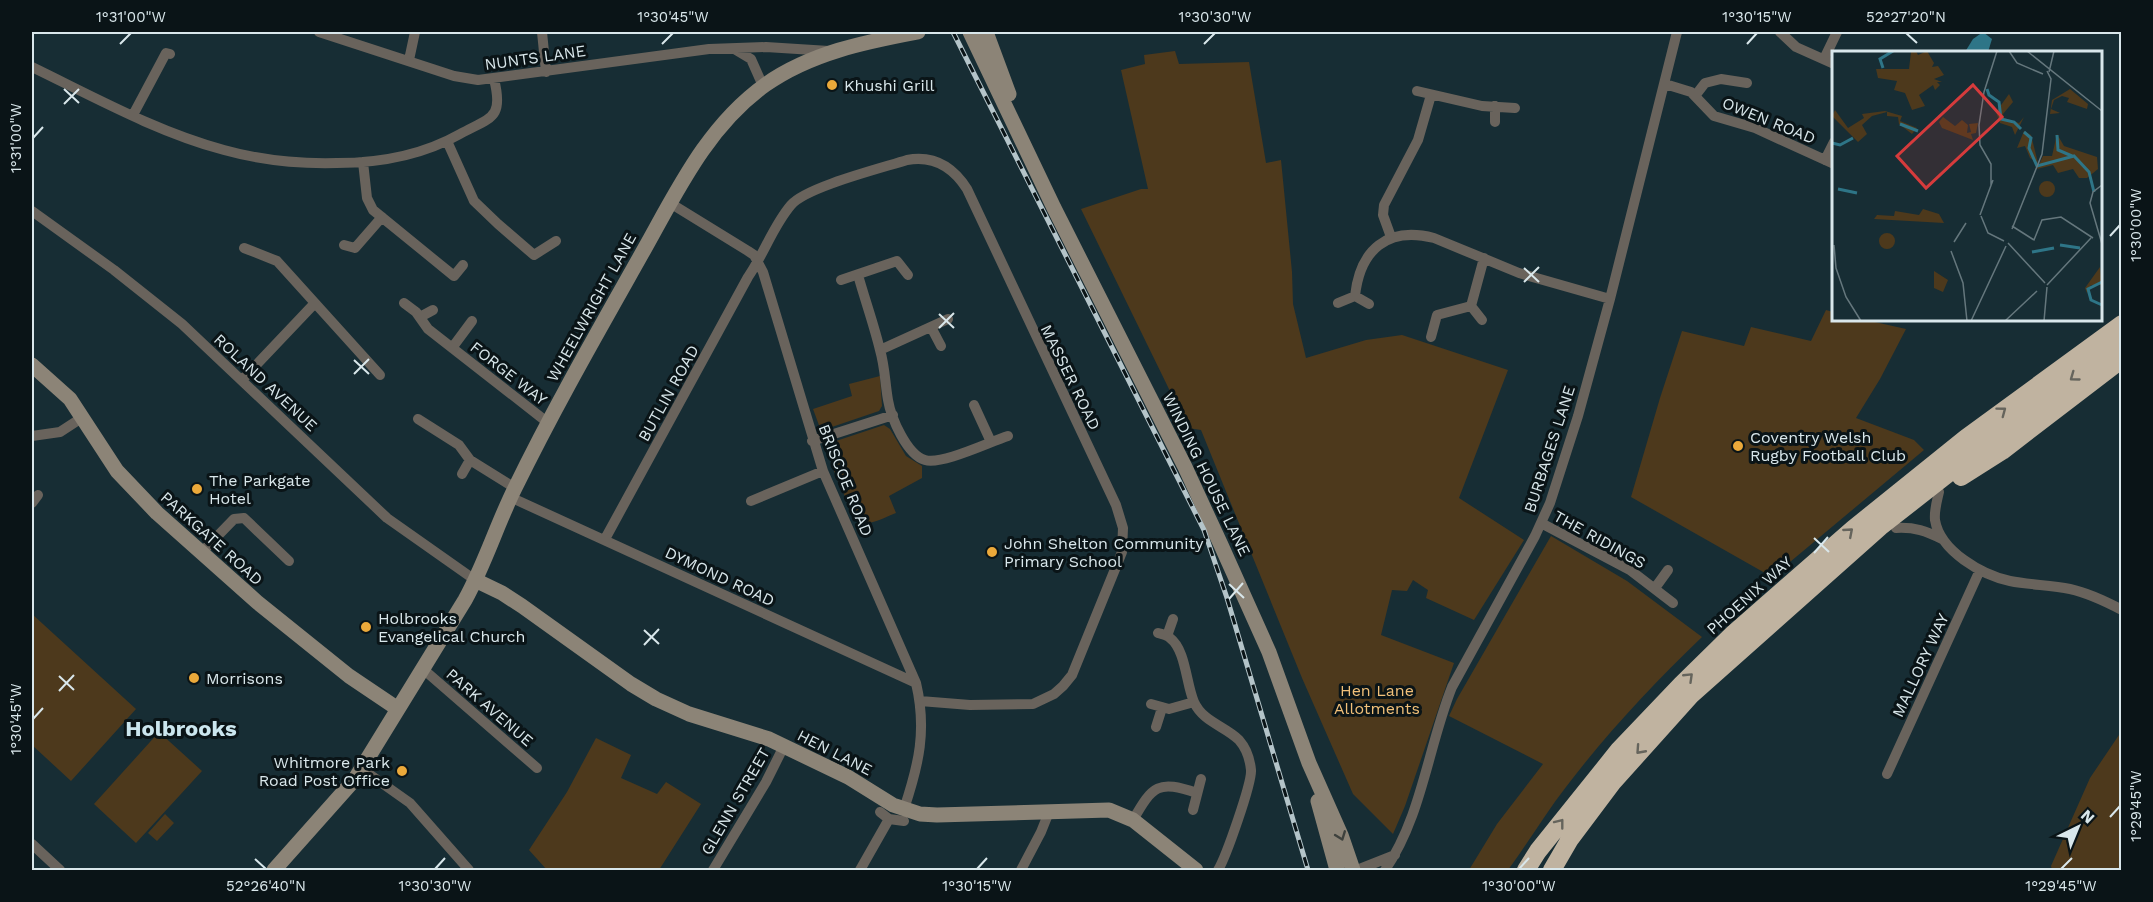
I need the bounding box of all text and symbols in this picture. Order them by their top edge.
text: 1°31'00"W [96,8,166,26]
text: 1°30'45"W [637,8,709,26]
text: 1°30'30"W [1179,8,1251,26]
text: 1°30'15"W [1722,8,1792,26]
text: 52°27'20"N [1866,8,1946,26]
street label: NUNTS LANE [483,41,587,74]
inset map [1832,51,2102,321]
place label: Khushi Grill [844,76,935,95]
marker: Khushi Grill [825,78,839,92]
street label: OWEN ROAD [1719,93,1818,148]
text: 1°31'00"W [7,103,25,173]
text: 1°30'00"W [2127,188,2145,262]
street label: WHEELWRIGHT LANE [543,230,640,385]
street label: MASSER ROAD [1037,321,1104,433]
street label: ROLAND AVENUE [210,330,321,435]
street label: FORGE WAY [466,337,551,409]
street label: BUTLIN ROAD [634,342,703,445]
one-way arrow [2069,369,2080,380]
street label: BURBAGES LANE [1520,383,1579,515]
street label: WINDING HOUSE LANE [1159,389,1255,559]
one-way arrow [1995,407,2006,418]
street label: BRISCOE ROAD [814,421,877,539]
place label: Coventry Welsh Rugby Football Club [1750,428,1906,465]
marker: Coventry Welsh Rugby Football Club [1731,439,1745,453]
place label: The Parkgate Hotel [209,471,311,508]
marker: The Parkgate Hotel [190,482,204,496]
street label: PARKGATE ROAD [157,488,267,589]
street label: THE RIDINGS [1550,506,1649,573]
one-way arrow [1842,528,1853,539]
place label: John Shelton Community Primary School [1004,534,1204,571]
street label: DYMOND ROAD [662,543,778,610]
marker: John Shelton Community Primary School [985,545,999,559]
street label: PHOENIX WAY [1703,552,1796,639]
place label: Holbrooks Evangelical Church [378,609,525,646]
street label: MALLORY WAY [1888,610,1953,720]
marker: Holbrooks Evangelical Church [359,620,373,634]
street label: PARK AVENUE [442,665,537,750]
place label: Morrisons [206,669,283,688]
marker: Morrisons [187,671,201,685]
one-way arrow [1682,673,1692,684]
park label: Hen Lane Allotments [1334,681,1420,718]
text: 1°30'45"W [7,683,25,755]
district label: Holbrooks [125,716,237,741]
street label: HEN LANE [794,726,875,779]
one-way arrow [1637,743,1648,754]
street label: GLENN STREET [697,744,774,858]
place label: Whitmore Park Road Post Office [259,753,390,790]
marker: Whitmore Park Road Post Office [395,764,409,778]
text: 1°29'45"W [2127,770,2145,842]
north arrow [2048,797,2108,857]
text: N [2077,805,2099,827]
one-way arrow [1553,819,1564,830]
one-way arrow [1334,829,1346,840]
text: 52°26'40"N [226,877,306,895]
text: 1°30'30"W [399,877,471,895]
text: 1°30'15"W [942,877,1012,895]
text: 1°30'00"W [1482,877,1556,895]
text: 1°29'45"W [2025,877,2097,895]

